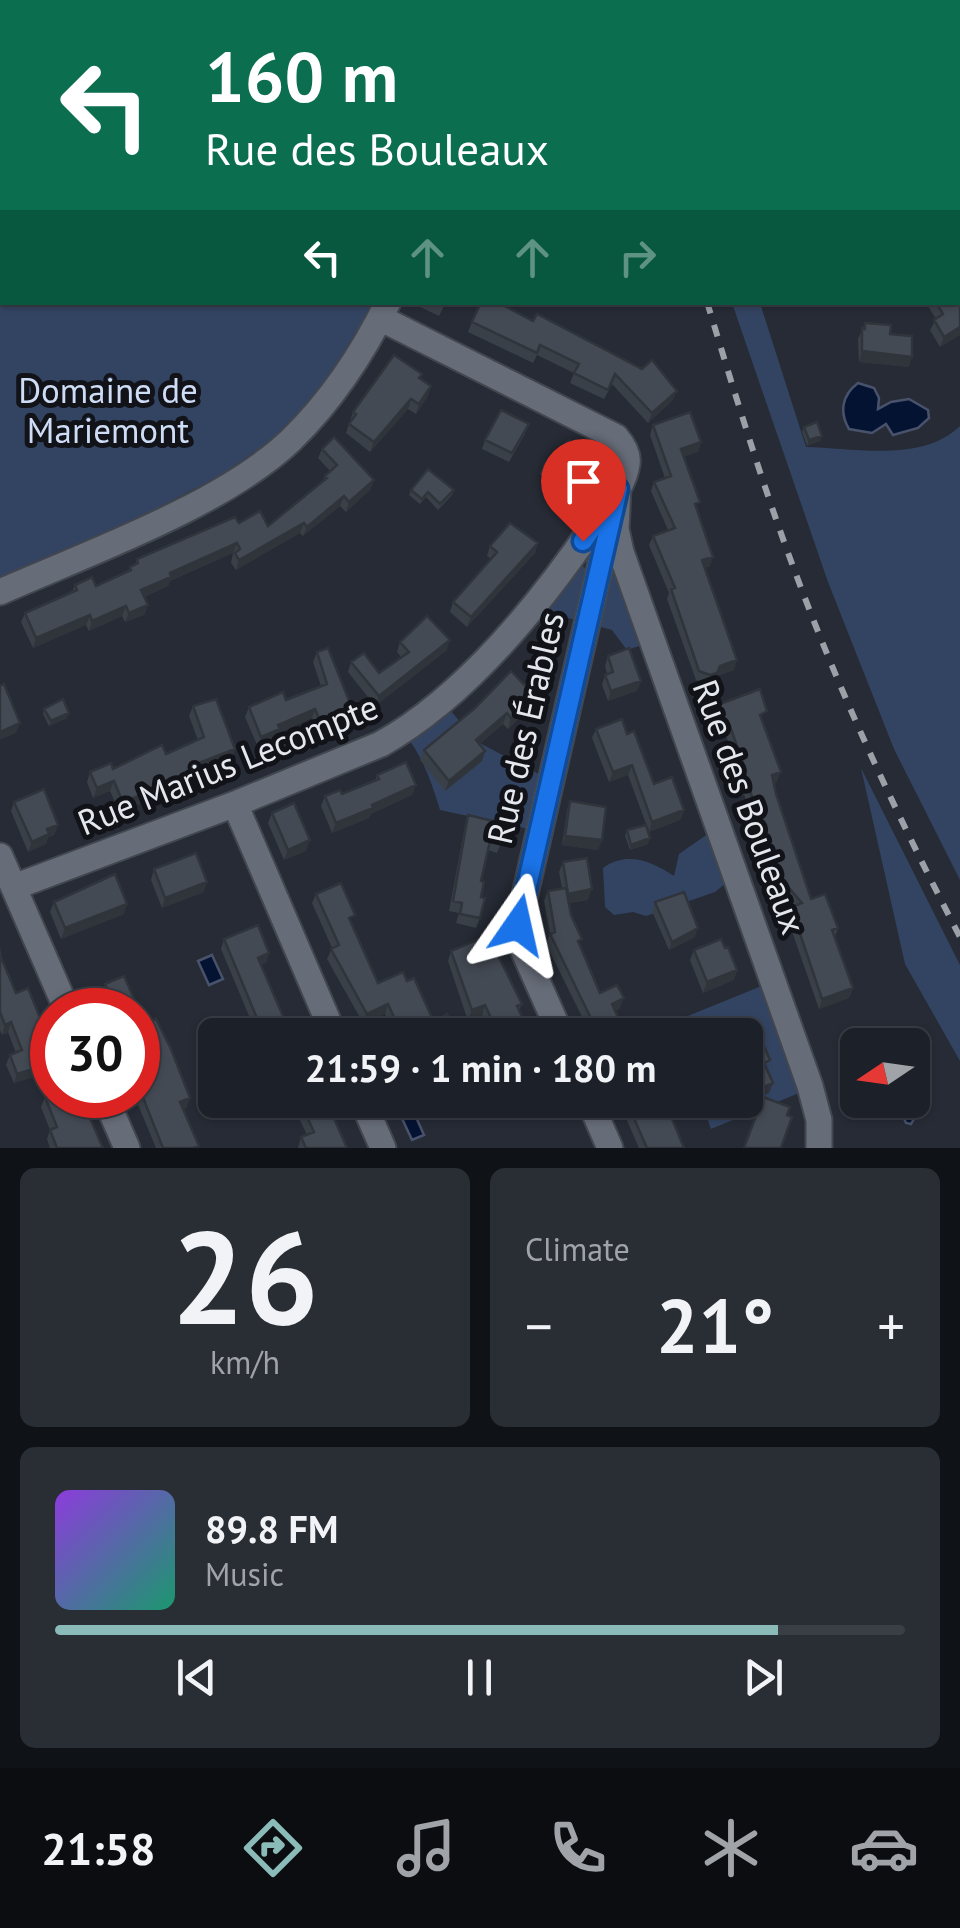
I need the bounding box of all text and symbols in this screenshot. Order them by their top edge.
text: 160 m [205,31,398,121]
icon: left [40,40,170,170]
text: Rue des Bouleaux [205,119,549,177]
icon: left [295,230,350,285]
icon: ahead [400,230,455,285]
icon: ahead [505,230,560,285]
icon: right [610,230,665,285]
park label: Domaine de Mariemont [18,367,198,453]
pin [541,439,626,542]
icon: arrive [556,454,611,509]
street label: Rue des Érables [476,607,574,848]
street label: Rue des Bouleaux [683,673,817,940]
street label: Rue Marius Lecompte [71,683,384,845]
position arrow [466,873,570,977]
speed limit sign: 30 [30,988,160,1118]
north arrow [840,1028,930,1118]
map controls [840,1028,930,1118]
text: 21:59 · 1 min · 180 m [305,1043,656,1092]
text: 26 [171,1192,319,1360]
text: Climate [525,1228,630,1270]
text: 21° [656,1277,774,1374]
text: − [525,1290,553,1361]
text: + [877,1290,905,1361]
text: km/h [210,1341,280,1383]
text: 89.8 FM [205,1504,338,1553]
text: Music [205,1553,284,1595]
icon: previous [169,1650,224,1705]
icon: pause [452,1650,507,1705]
icon: next [736,1650,791,1705]
icon: directions [238,1813,308,1883]
icon: music [391,1813,461,1883]
icon: phone [543,1813,613,1883]
icon: climate [696,1813,766,1883]
icon: car [849,1813,919,1883]
text: 21:58 [41,1819,155,1877]

